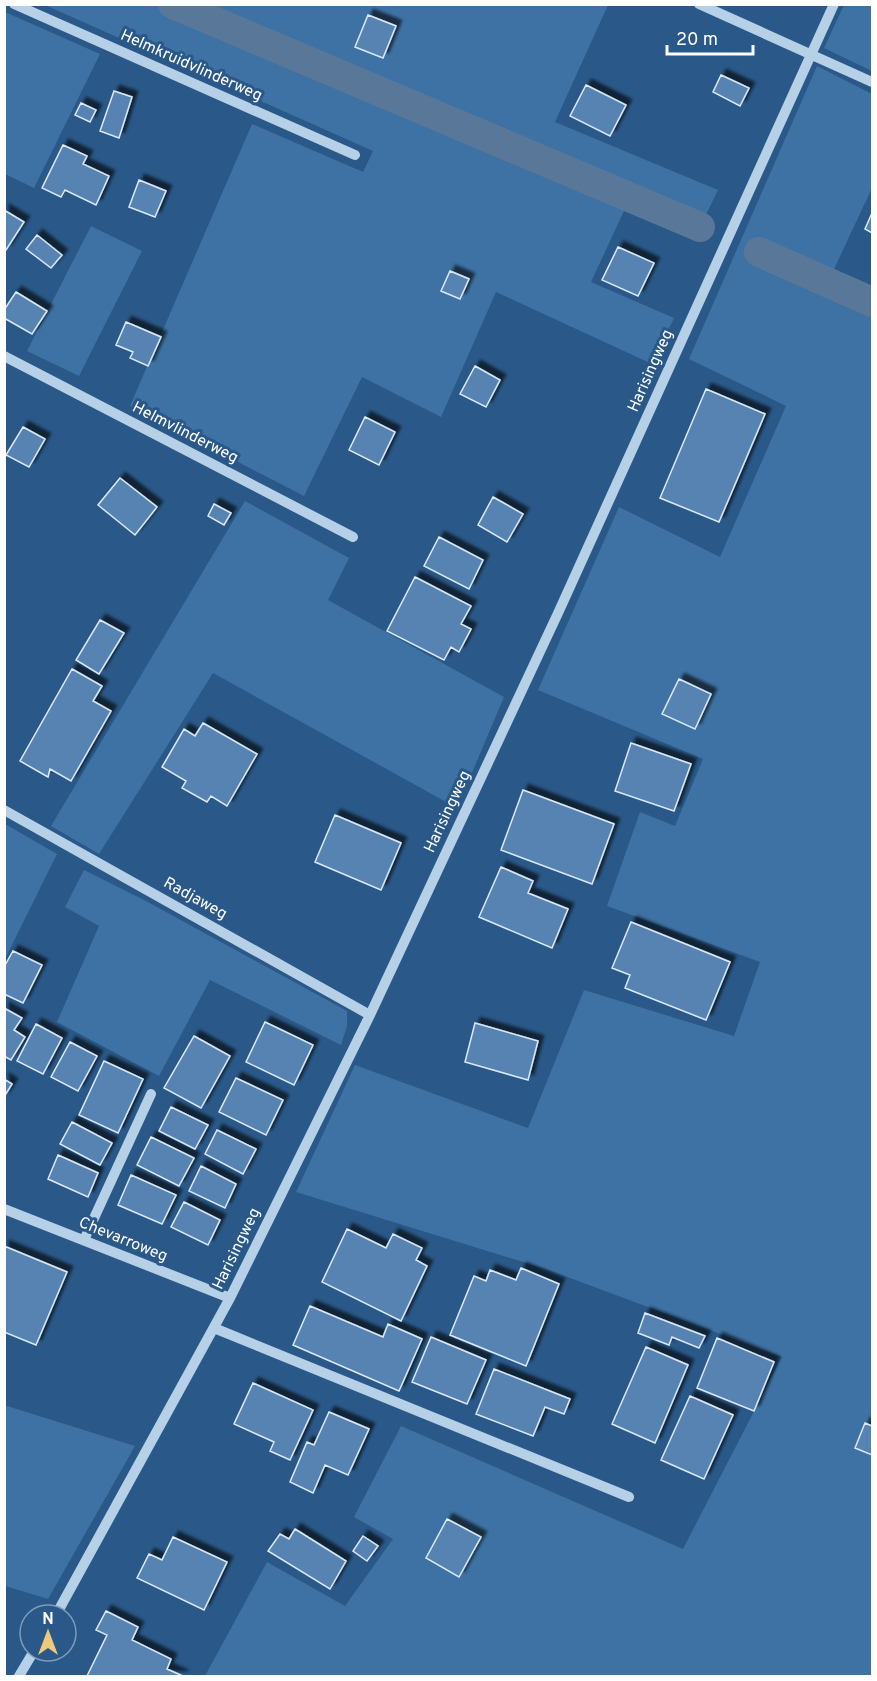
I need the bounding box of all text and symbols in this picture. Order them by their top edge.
scale bar [667,18,752,56]
street label: Helmkruidvlinderweg [117,26,265,106]
text: 20 m [676,29,718,52]
street label: Harisingweg [624,326,678,416]
street label: Helmvlinderweg [129,398,241,468]
street label: Harisingweg [420,768,476,856]
street label: Radjaweg [159,873,231,925]
street label: Harisingweg [209,1205,265,1293]
street label: Chevarroweg [76,1213,170,1267]
north arrow [18,1603,78,1663]
text: N [42,1610,54,1630]

